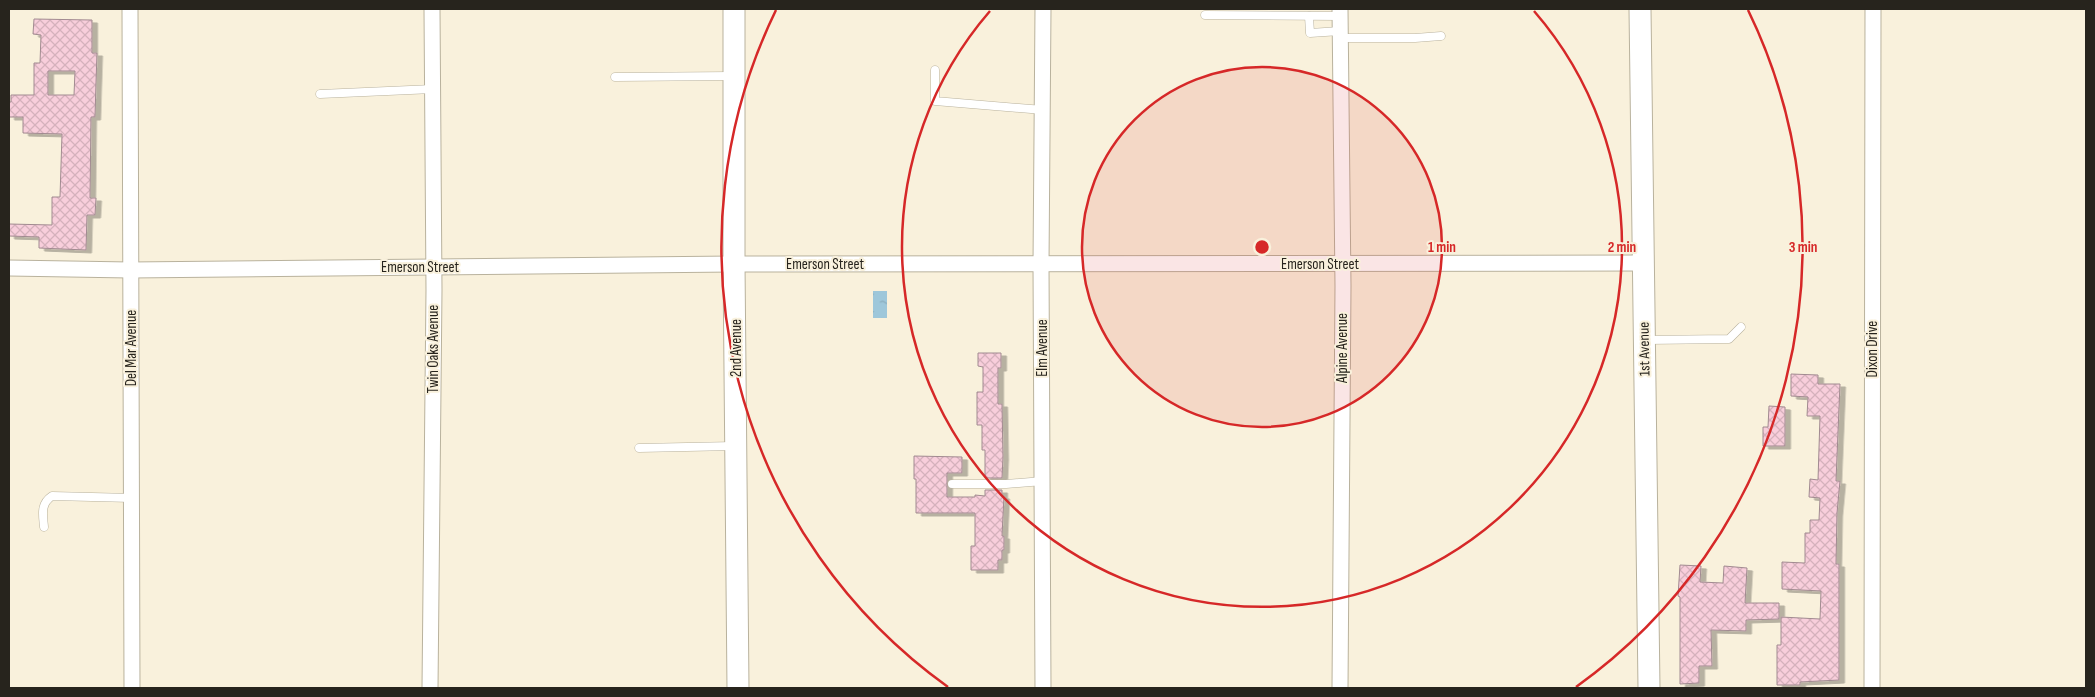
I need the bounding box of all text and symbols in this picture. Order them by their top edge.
centre of rings [1253,238,1271,256]
text: 1 min [1428,238,1456,257]
text: 2 min [1608,238,1636,257]
text: 3 min [1789,238,1817,257]
street label: Emerson Street [786,255,864,274]
street label: Emerson Street [1281,255,1359,274]
street label: Emerson Street [381,258,459,277]
street label: Twin Oaks Avenue [424,305,443,393]
street label: Del Mar Avenue [122,310,141,386]
street label: Alpine Avenue [1333,313,1352,384]
street label: 2nd Avenue [727,319,746,377]
street label: Elm Avenue [1033,319,1052,377]
street label: Dixon Drive [1863,321,1882,377]
street label: 1st Avenue [1635,322,1654,376]

